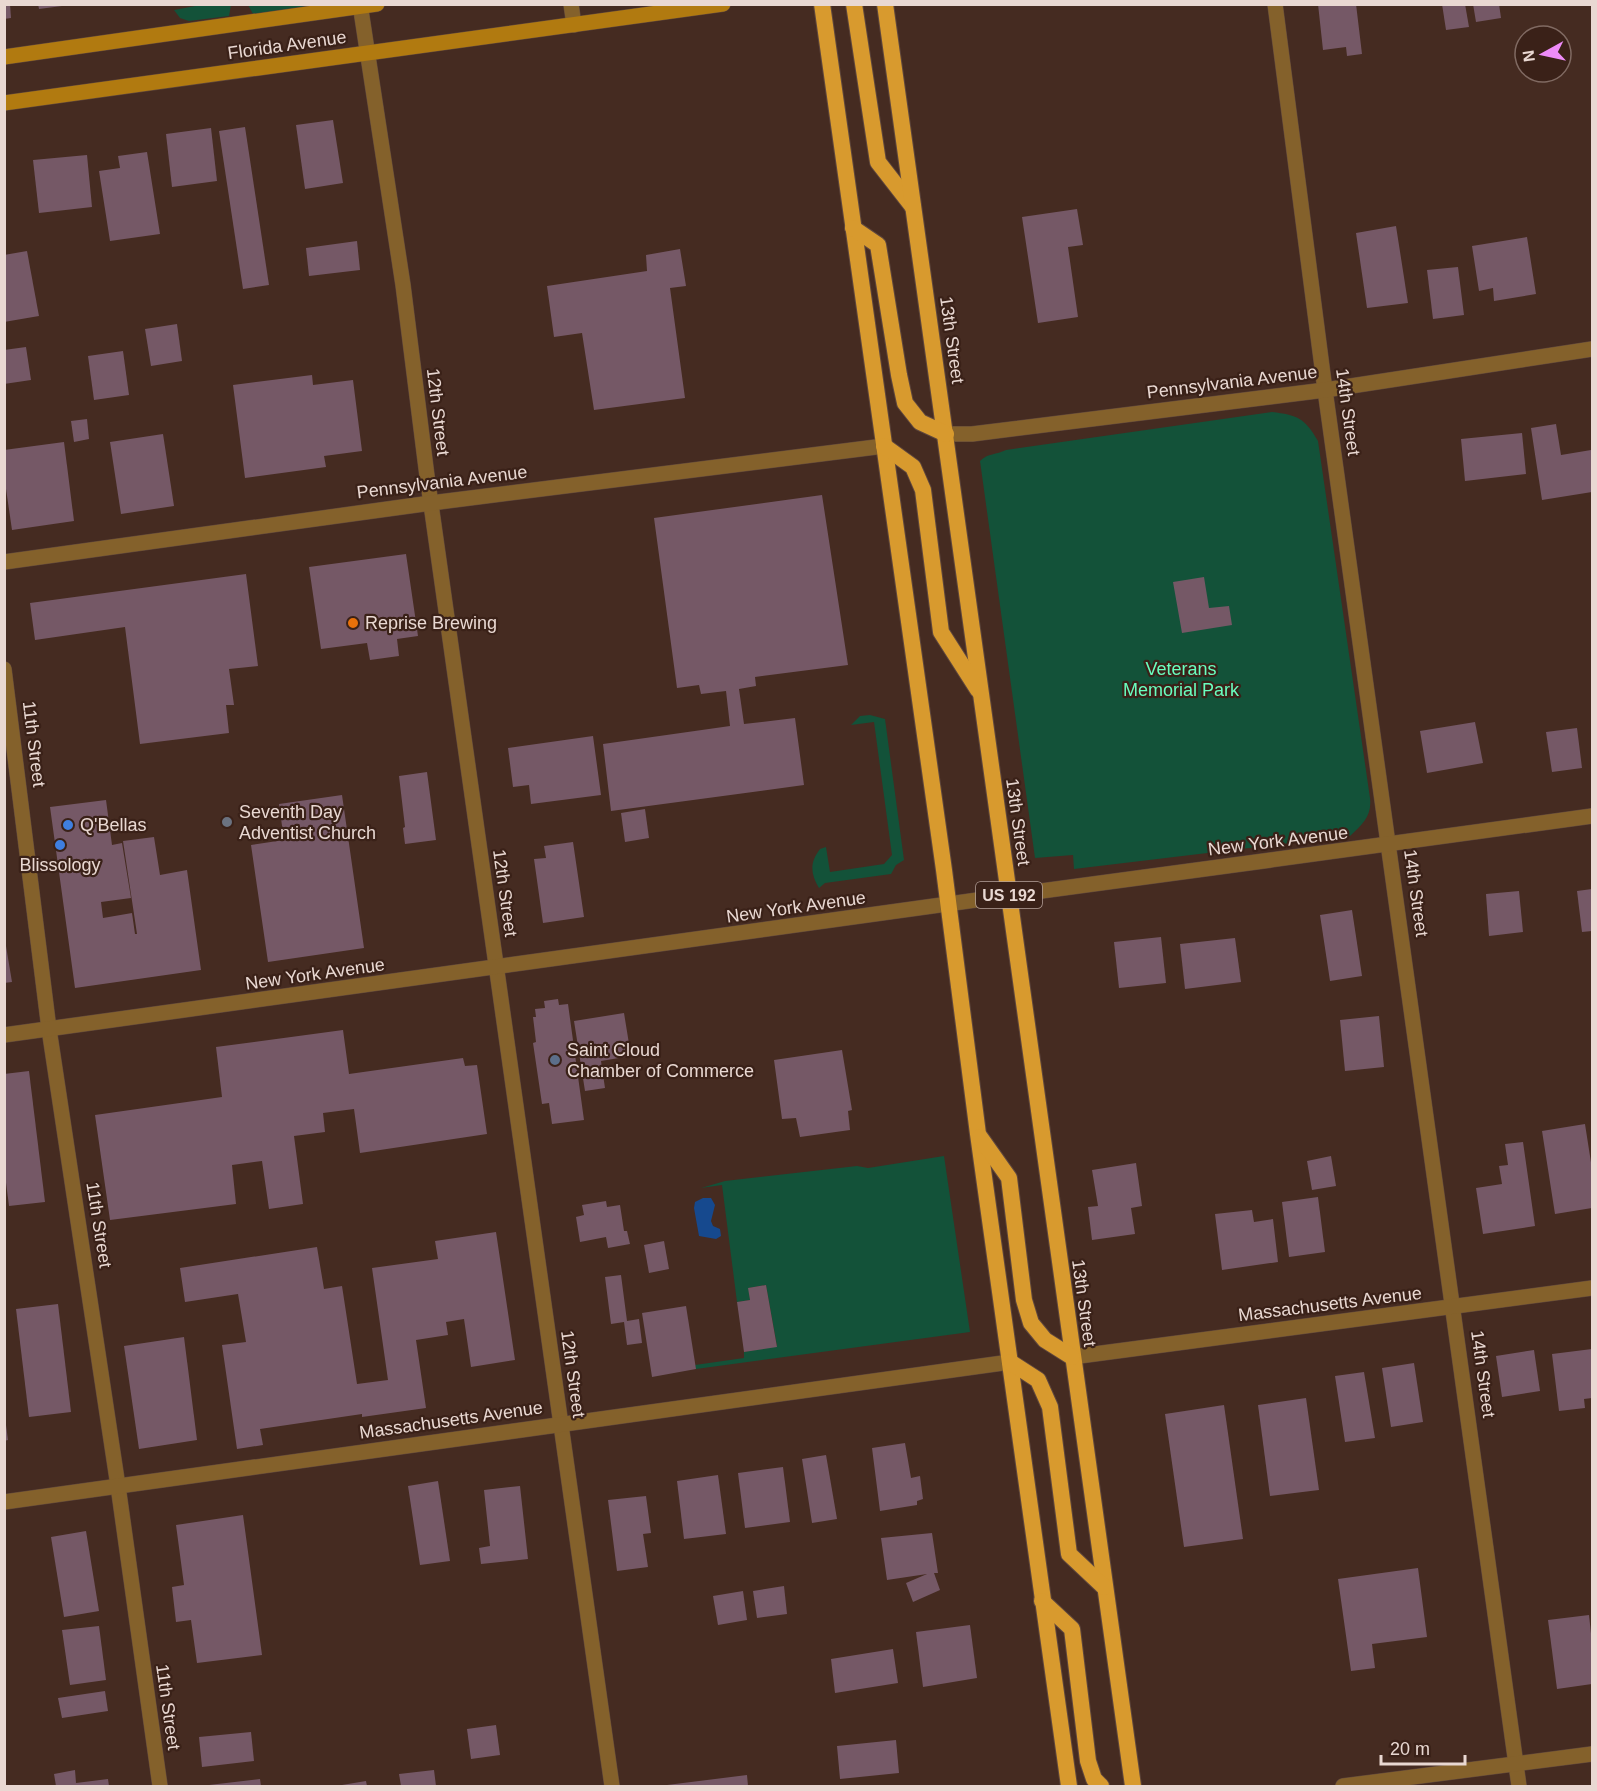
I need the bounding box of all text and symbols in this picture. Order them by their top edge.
north arrow [1513,24,1573,84]
street label: Florida Avenue [226,27,348,63]
text: N [1519,49,1538,63]
street label: 13th Street [936,295,968,385]
street label: Pennsylvania Avenue [1146,362,1318,402]
street label: 12th Street [423,367,453,457]
street label: 14th Street [1332,367,1364,457]
street label: Pennsylvania Avenue [356,462,528,502]
place label: Reprise Brewing [365,613,497,633]
marker: Reprise Brewing [346,616,360,630]
park label: Veterans Memorial Park [1123,659,1240,700]
street label: 11th Street [19,700,49,788]
street label: 13th Street [1002,777,1034,867]
place label: Seventh Day Adventist Church [239,802,376,843]
place label: Q'Bellas [80,815,146,835]
marker: Seventh Day Adventist Church [220,815,234,829]
marker: Q'Bellas [61,818,75,832]
street label: New York Avenue [1207,822,1349,860]
marker: Blissology [53,838,67,852]
street label: 12th Street [489,848,521,938]
street label: 14th Street [1400,848,1432,938]
place label: Blissology [19,855,101,875]
road number: US 192 [976,882,1042,908]
street label: New York Avenue [725,887,867,927]
street label: New York Avenue [244,954,386,994]
place label: Saint Cloud Chamber of Commerce [567,1040,754,1081]
marker: Saint Cloud Chamber of Commerce [548,1053,562,1067]
street label: 11th Street [82,1181,116,1269]
street label: 13th Street [1068,1258,1100,1348]
street label: Massachusetts Avenue [1237,1283,1423,1325]
street label: 12th Street [557,1329,589,1419]
street label: 14th Street [1467,1329,1499,1419]
street label: Massachusetts Avenue [358,1397,544,1443]
street label: 11th Street [152,1663,184,1751]
scale bar [1381,1728,1465,1766]
text: 20 m [1390,1739,1430,1759]

